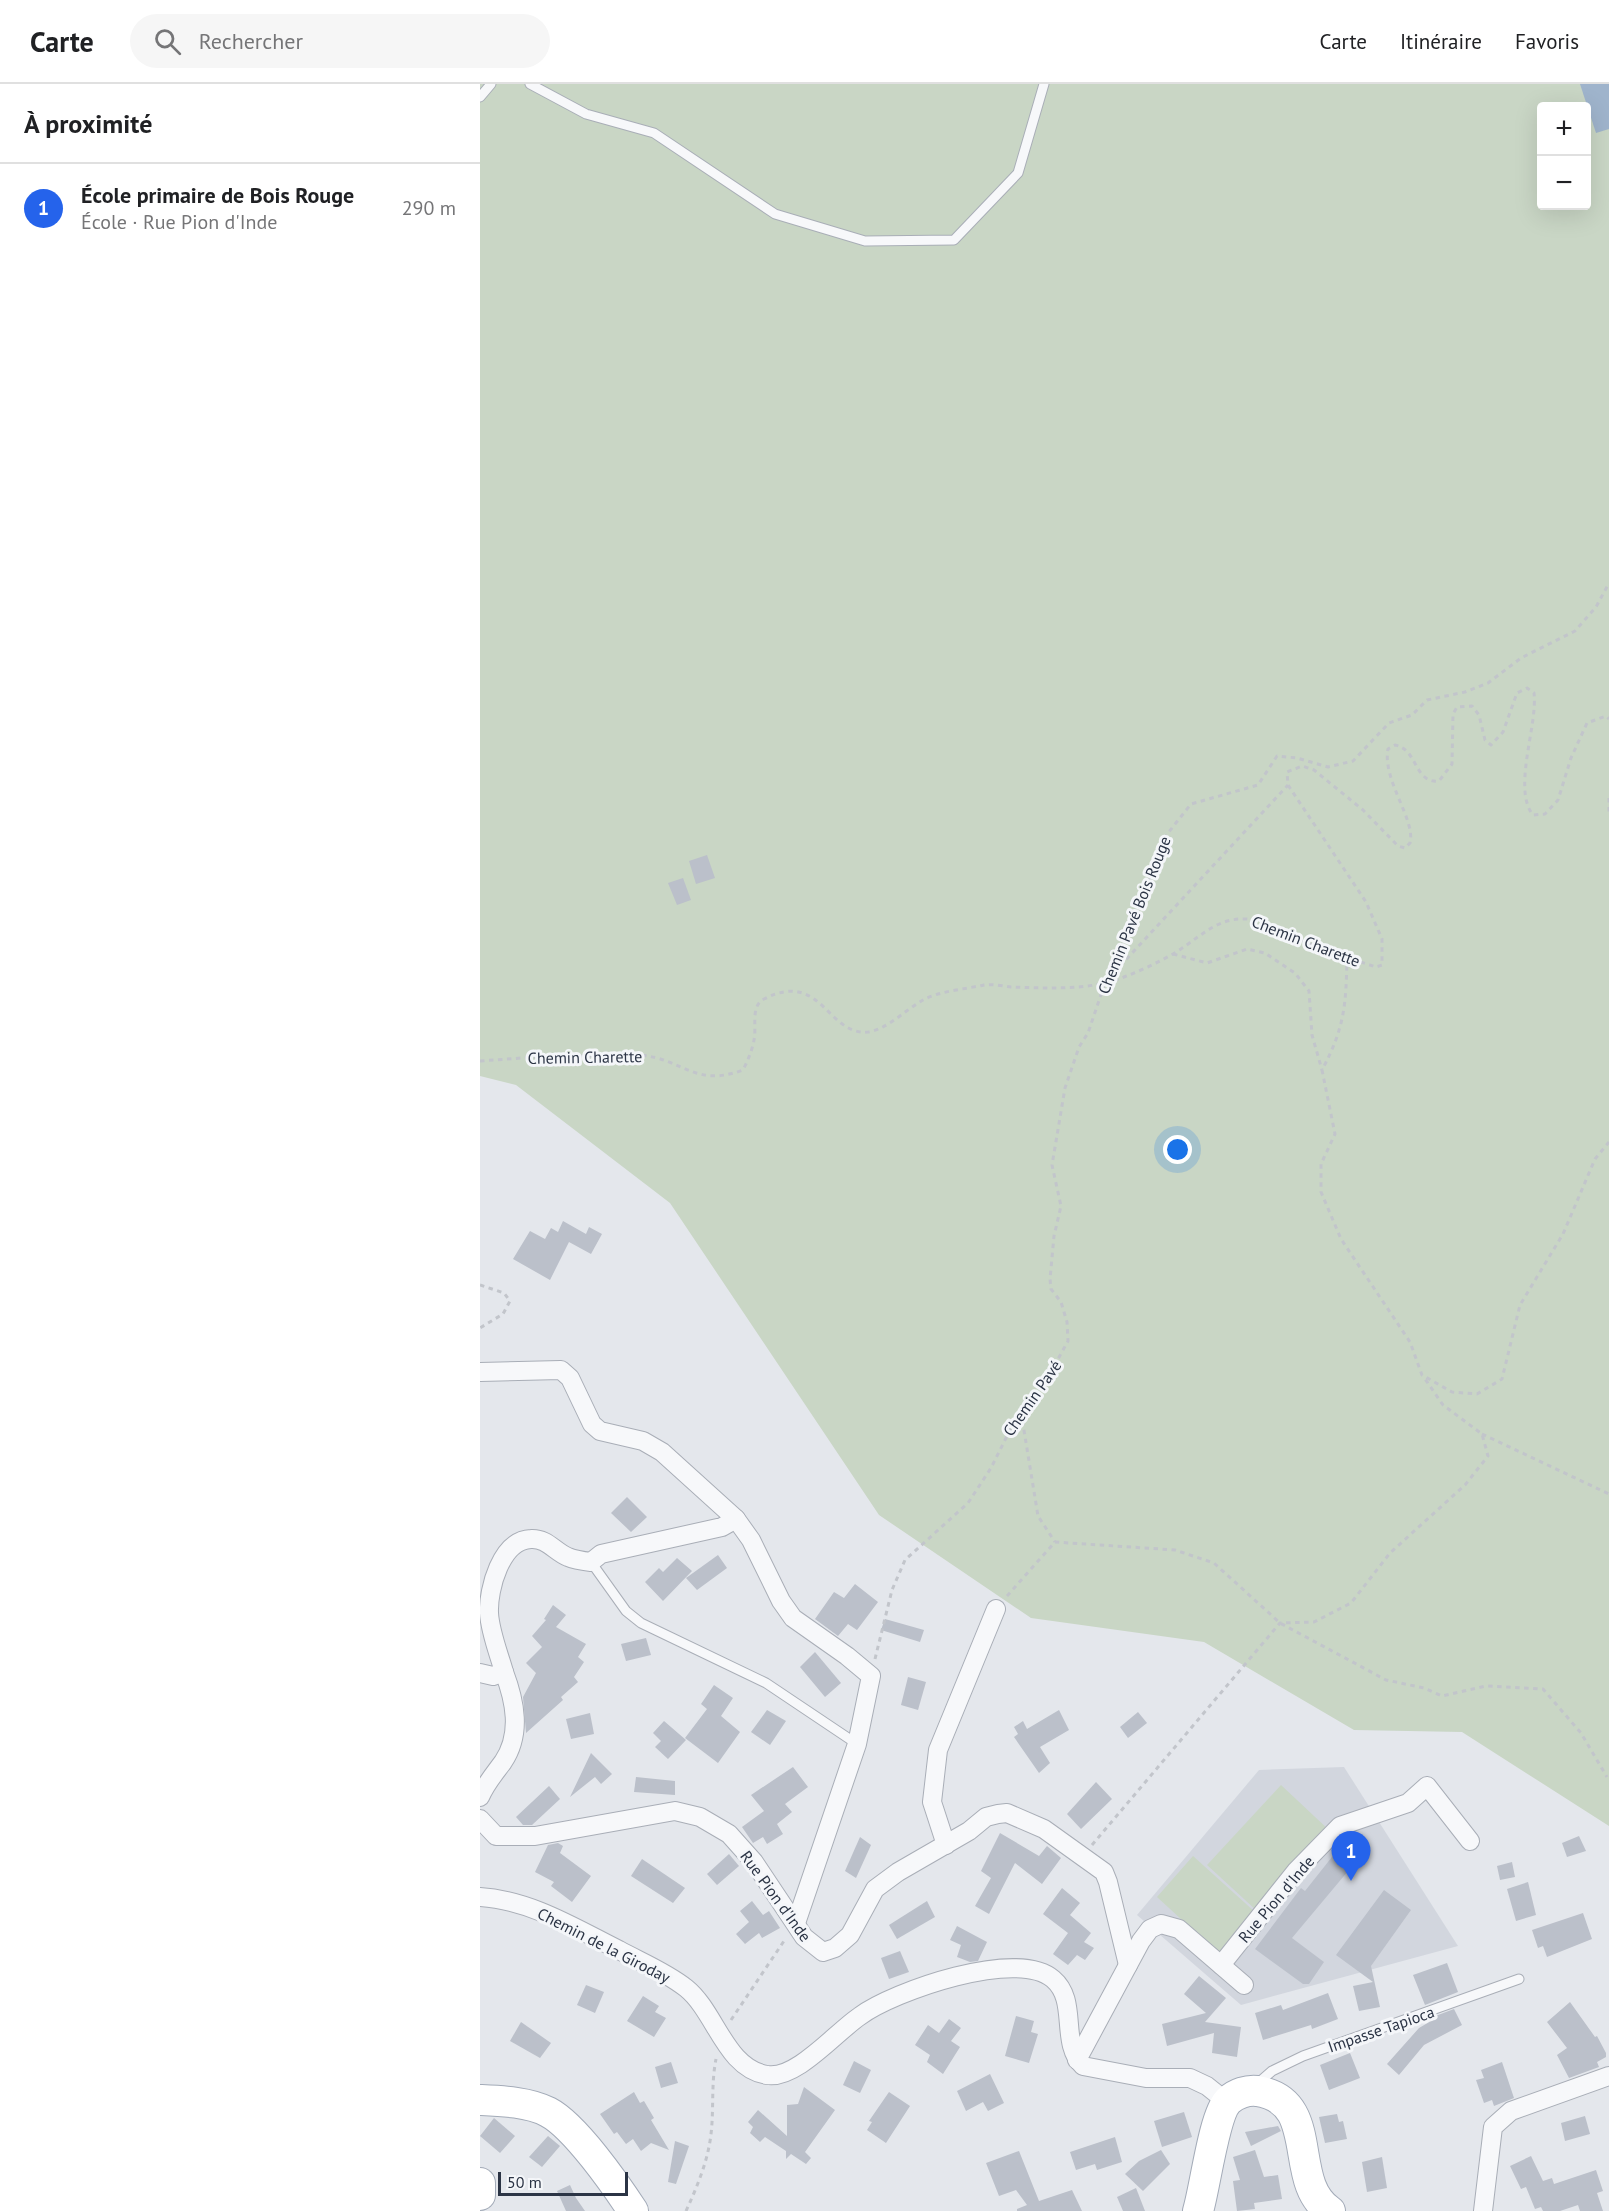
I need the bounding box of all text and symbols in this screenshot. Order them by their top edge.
search box [130,14,550,68]
text: Carte [30,23,94,60]
icon: search [151,25,184,58]
text: Rechercher [199,27,303,55]
text: Carte [1320,28,1367,55]
text: Itinéraire [1400,28,1482,55]
text: Favoris [1515,28,1579,55]
map controls [1537,102,1591,210]
button: + [1537,102,1591,156]
text: À proximité [24,107,152,140]
button: − [1537,156,1591,210]
text: École primaire de Bois Rouge [81,181,354,209]
text: 1 [38,195,49,221]
text: 290 m [402,195,456,221]
text: École · Rue Pion d'Inde [81,209,277,235]
street label: Chemin Pavé Bois Rouge [1093,833,1175,997]
street label: Chemin Charette [1249,911,1363,971]
street label: Chemin Charette [528,1046,642,1068]
your location [1163,1135,1192,1164]
street label: Chemin Pavé [998,1356,1066,1440]
pin: 1 [1332,1832,1370,1881]
street label: Rue Pion d'Inde [736,1847,816,1945]
street label: Rue Pion d'Inde [1234,1851,1318,1947]
street label: Chemin de la Giroday [534,1903,674,1987]
street label: Impasse Tapioca [1325,2001,1437,2057]
scale bar [498,2169,628,2196]
text: 50 m [507,2172,542,2192]

